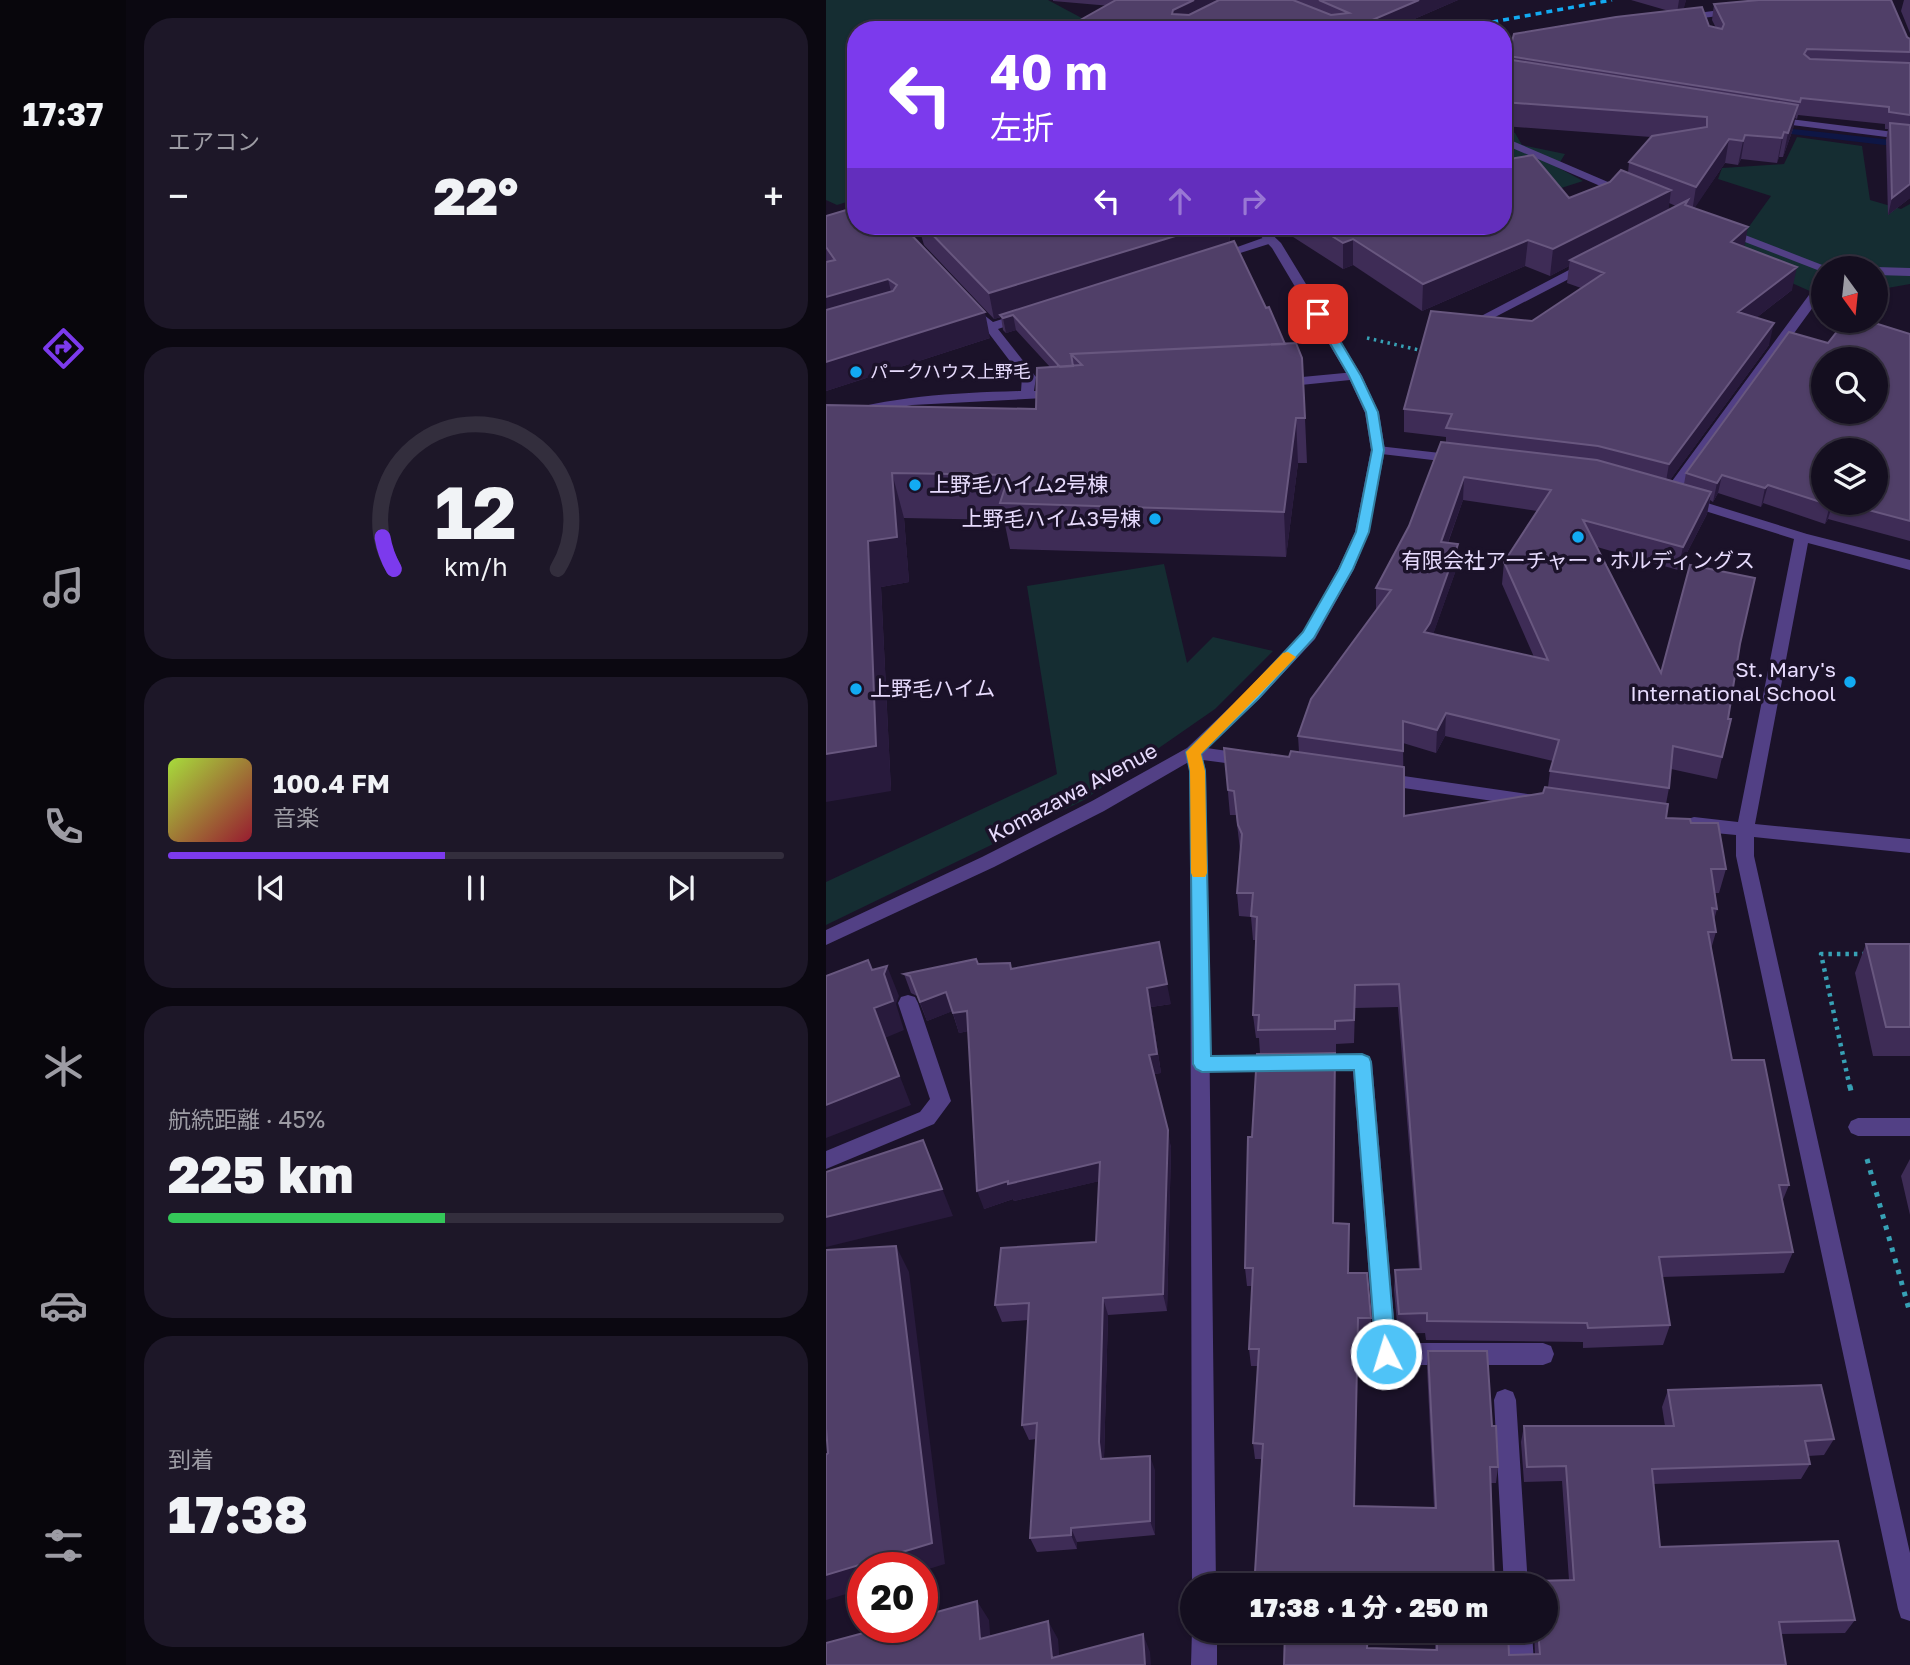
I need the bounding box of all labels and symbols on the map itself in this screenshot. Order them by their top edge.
north arrow [1811,256,1888,332]
pin [1288,284,1348,344]
place label: パークハウス上野毛 [870,360,1031,382]
marker: パークハウス上野毛 [848,364,864,380]
place label: 上野毛ハイム2号棟 [929,471,1108,497]
marker: 上野毛ハイム2号棟 [907,477,923,493]
place label: 上野毛ハイム3号棟 [962,505,1141,531]
marker: 上野毛ハイム3号棟 [1147,511,1163,527]
marker: 有限会社アーチャー・ホルディングス [1570,529,1586,545]
place label: 有限会社アーチャー・ホルディングス [1401,547,1755,573]
place label: St. Mary's International School [1630,656,1836,706]
marker: St. Mary's International School [1842,674,1858,690]
place label: 上野毛ハイム [870,675,995,701]
marker: 上野毛ハイム [848,681,864,697]
street label: Komazawa Avenue [984,737,1161,848]
position arrow [1349,1317,1423,1391]
speed limit sign: 20 [847,1552,938,1643]

